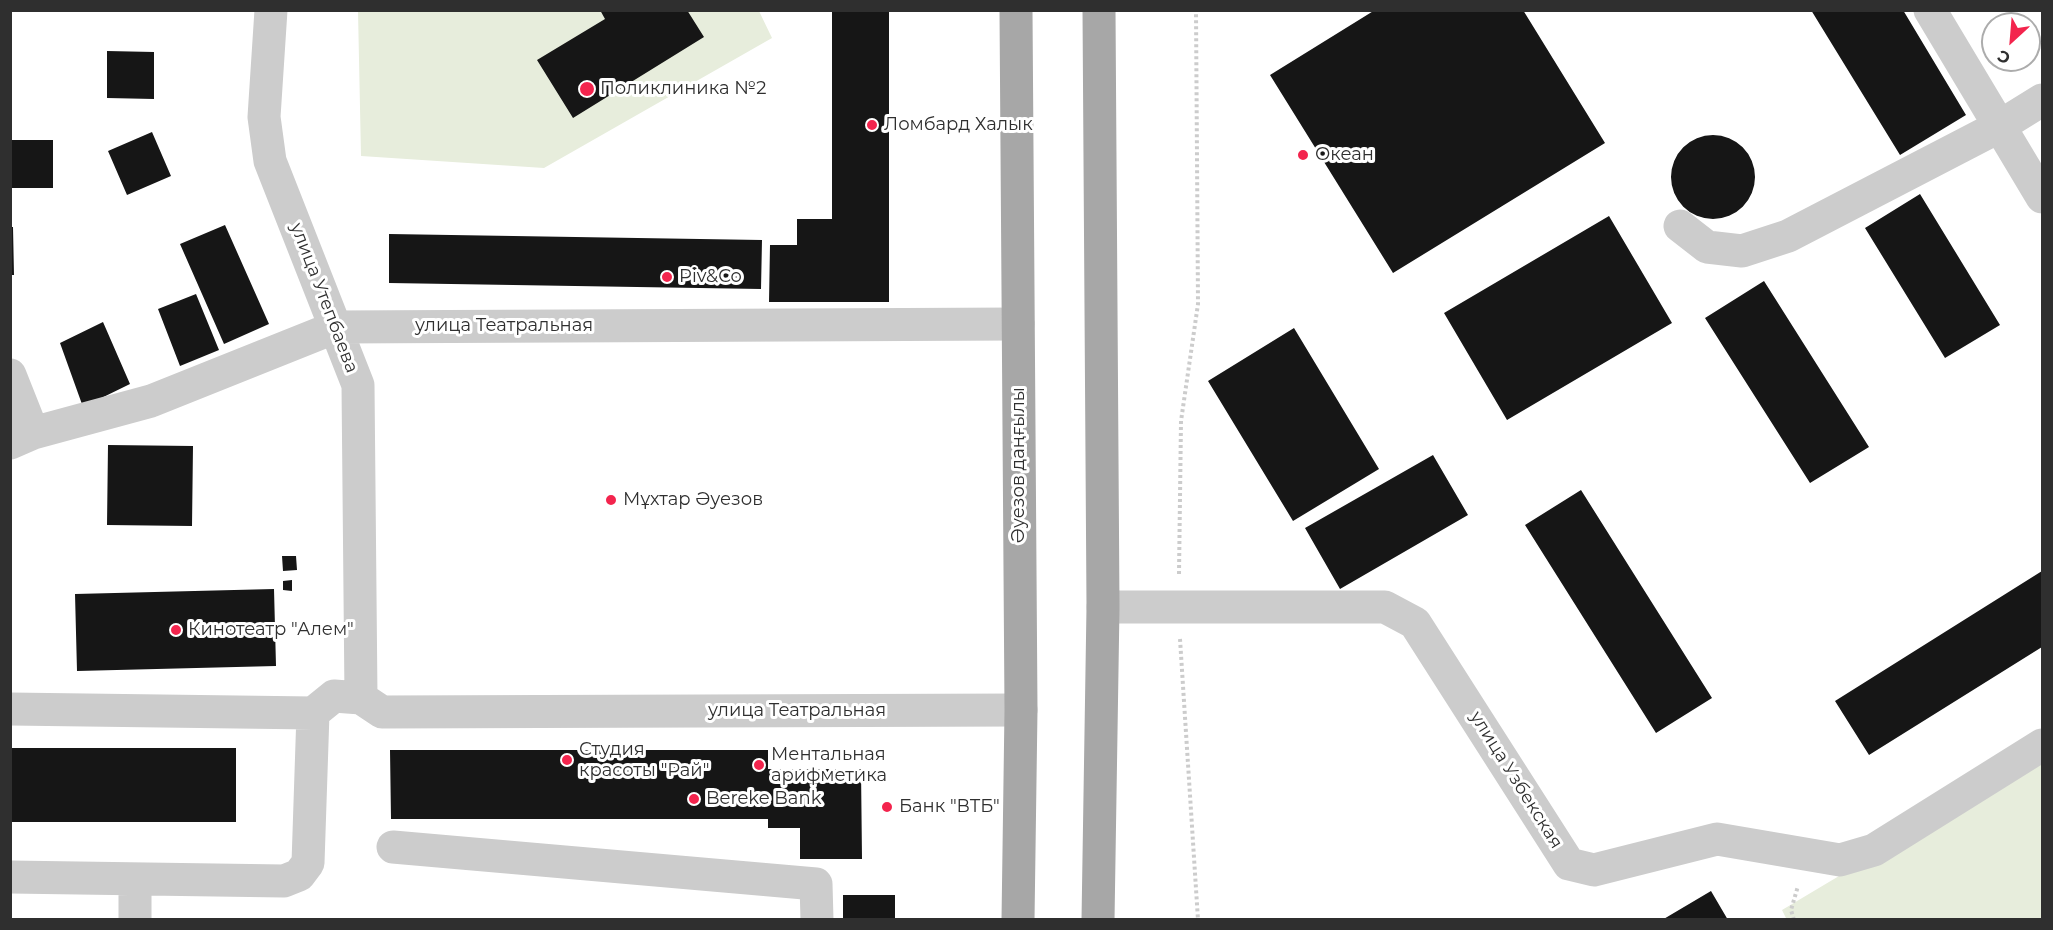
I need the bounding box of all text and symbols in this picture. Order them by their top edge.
north arrow [1981,12,2041,72]
text: С [1994,46,2013,68]
place label: Поликлиника №2 [600,78,766,100]
marker: Поликлиника №2 [578,80,596,98]
place label: Ломбард Халык [884,114,1033,136]
marker: Ломбард Халык [865,118,879,132]
place label: Океан [1315,144,1374,166]
marker: Океан [1296,148,1310,162]
street label: улица Утепбаева [285,220,363,376]
place label: Piv&Co [679,266,742,288]
marker: Piv&Co [660,270,674,284]
street label: улица Театральная [415,315,593,337]
street label: Әуезов даңғылы [1008,387,1030,543]
place label: Мұхтар Әуезов [623,489,763,511]
marker: Мұхтар Әуезов [604,493,618,507]
place label: Кинотеатр "Алем" [188,619,354,641]
marker: Кинотеатр "Алем" [169,623,183,637]
street label: улица Театральная [708,700,886,722]
street label: улица Узбекская [1465,707,1567,853]
place label: Студия красоты "Рай" [579,739,709,782]
place label: Ментальная арифметика [771,744,887,786]
marker: Студия красоты "Рай" [560,753,574,767]
marker: Ментальная арифметика [752,758,766,772]
place label: Bereke Bank [706,788,821,810]
marker: Bereke Bank [687,792,701,806]
place label: Банк "ВТБ" [899,796,1000,818]
marker: Банк "ВТБ" [880,800,894,814]

